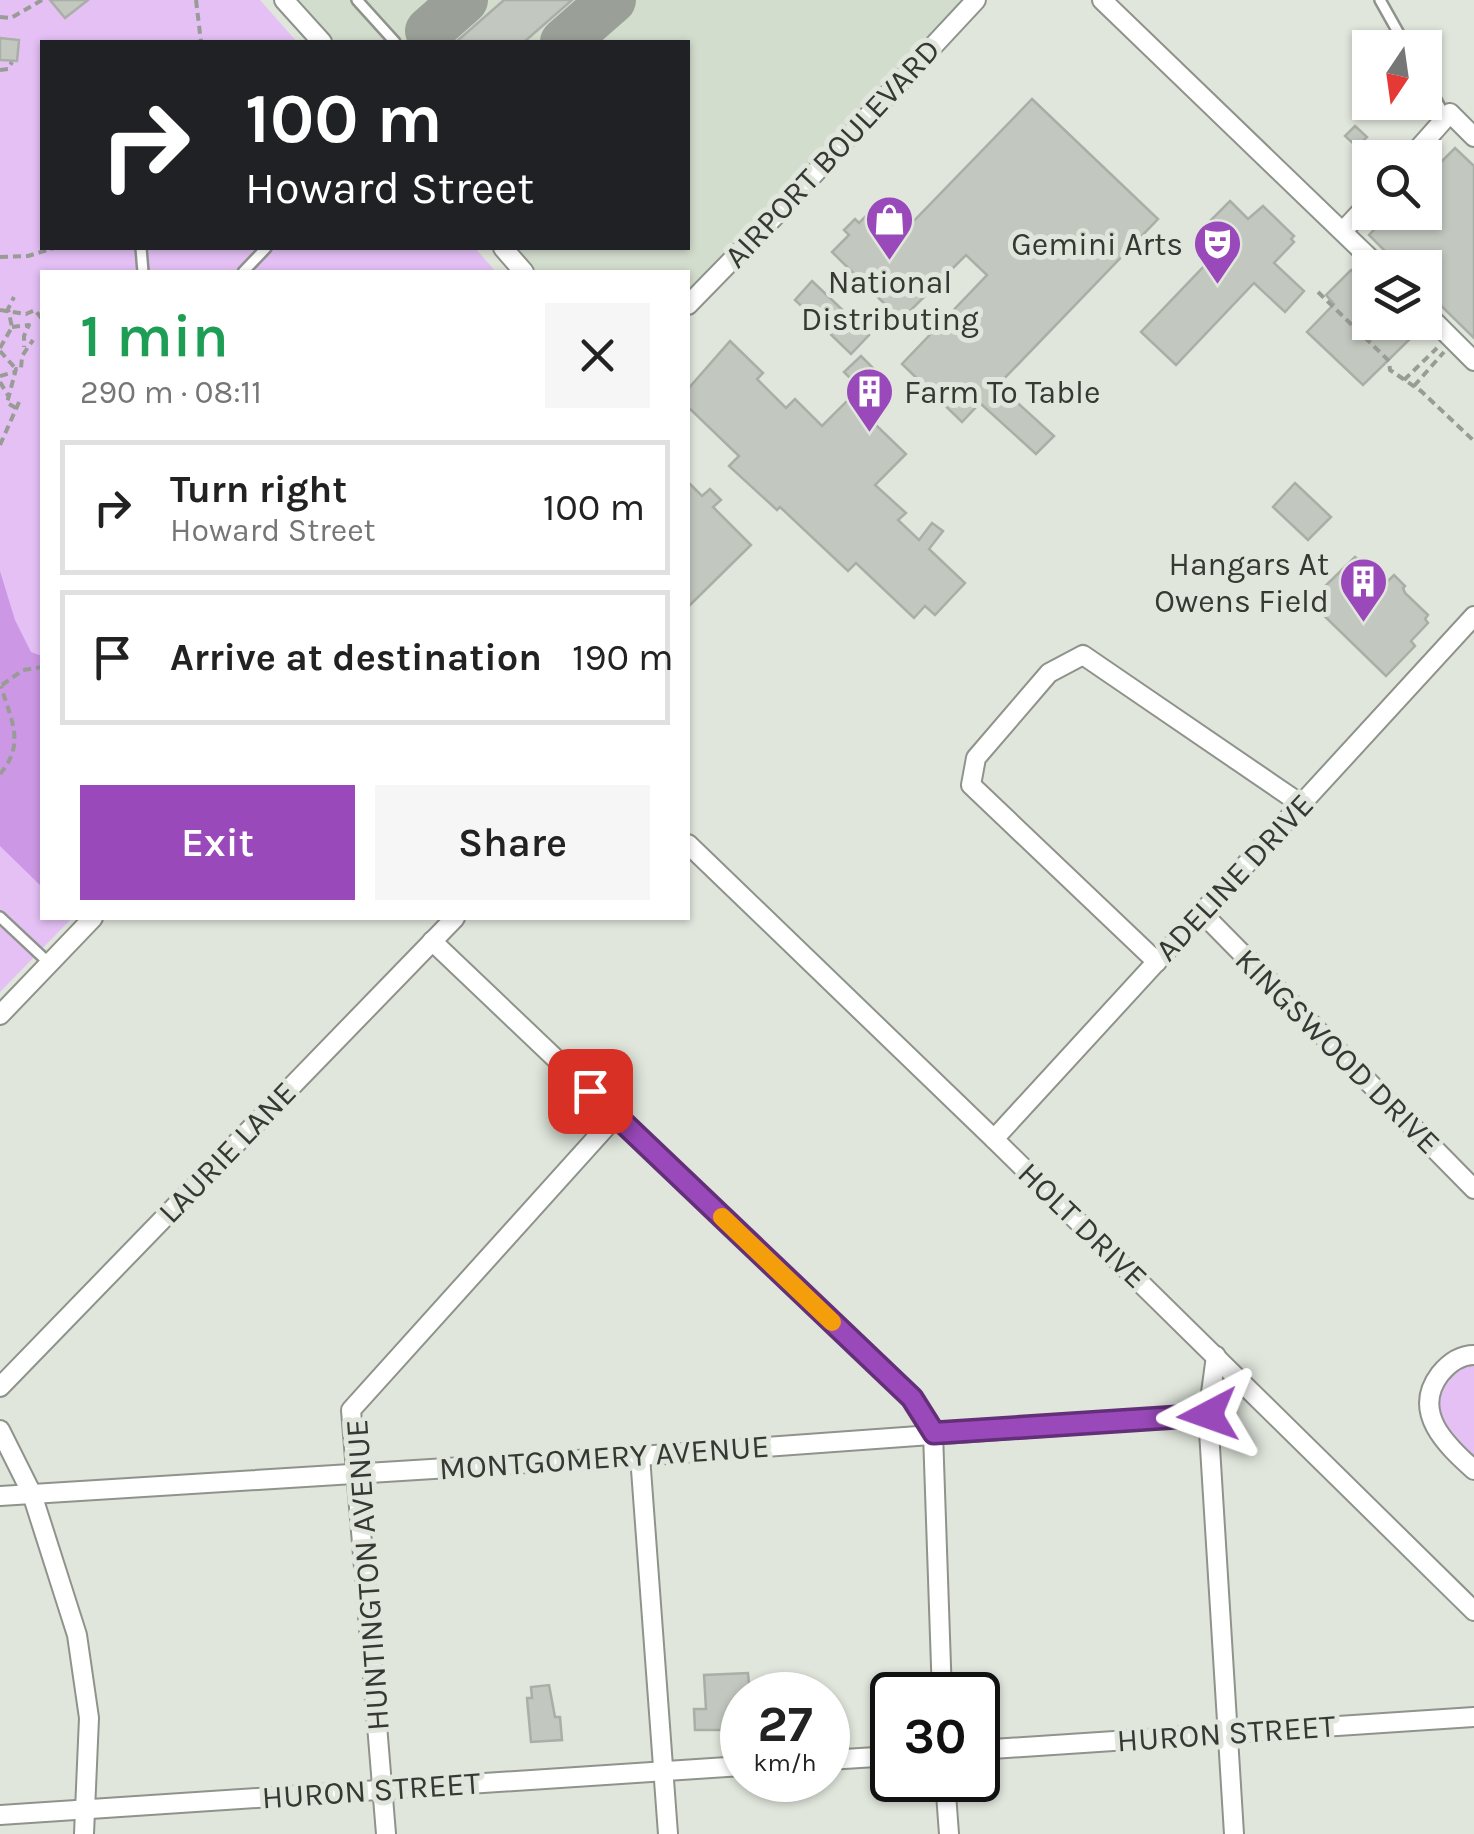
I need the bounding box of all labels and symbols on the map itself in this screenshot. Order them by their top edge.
north arrow [1352,30,1442,120]
street label: AIRPORT BOULEVARD [717,31,948,275]
shop icon: National Distributing [864,194,916,262]
theatre icon: Gemini Arts [1192,218,1244,286]
place label: Gemini Arts [1011,226,1183,263]
place label: National Distributing [801,264,979,338]
building icon: Farm To Table [843,366,895,434]
place label: Farm To Table [904,374,1101,411]
place label: Hangars At Owens Field [1154,546,1329,620]
building icon: Hangars At Owens Field [1338,556,1390,624]
street label: ADELINE DRIVE [1148,786,1321,968]
street label: KINGSWOOD DRIVE [1227,941,1448,1162]
pin [548,1049,633,1134]
street label: LAURIE LANE [151,1074,304,1231]
street label: HOLT DRIVE [1011,1155,1155,1296]
position arrow [1156,1363,1260,1467]
street label: HUNTINGTON AVENUE [338,1418,397,1732]
street label: MONTGOMERY AVENUE [438,1427,770,1487]
speed limit sign: 30 [870,1672,1000,1802]
street label: HURON STREET [1116,1707,1337,1760]
street label: HURON STREET [261,1764,482,1817]

